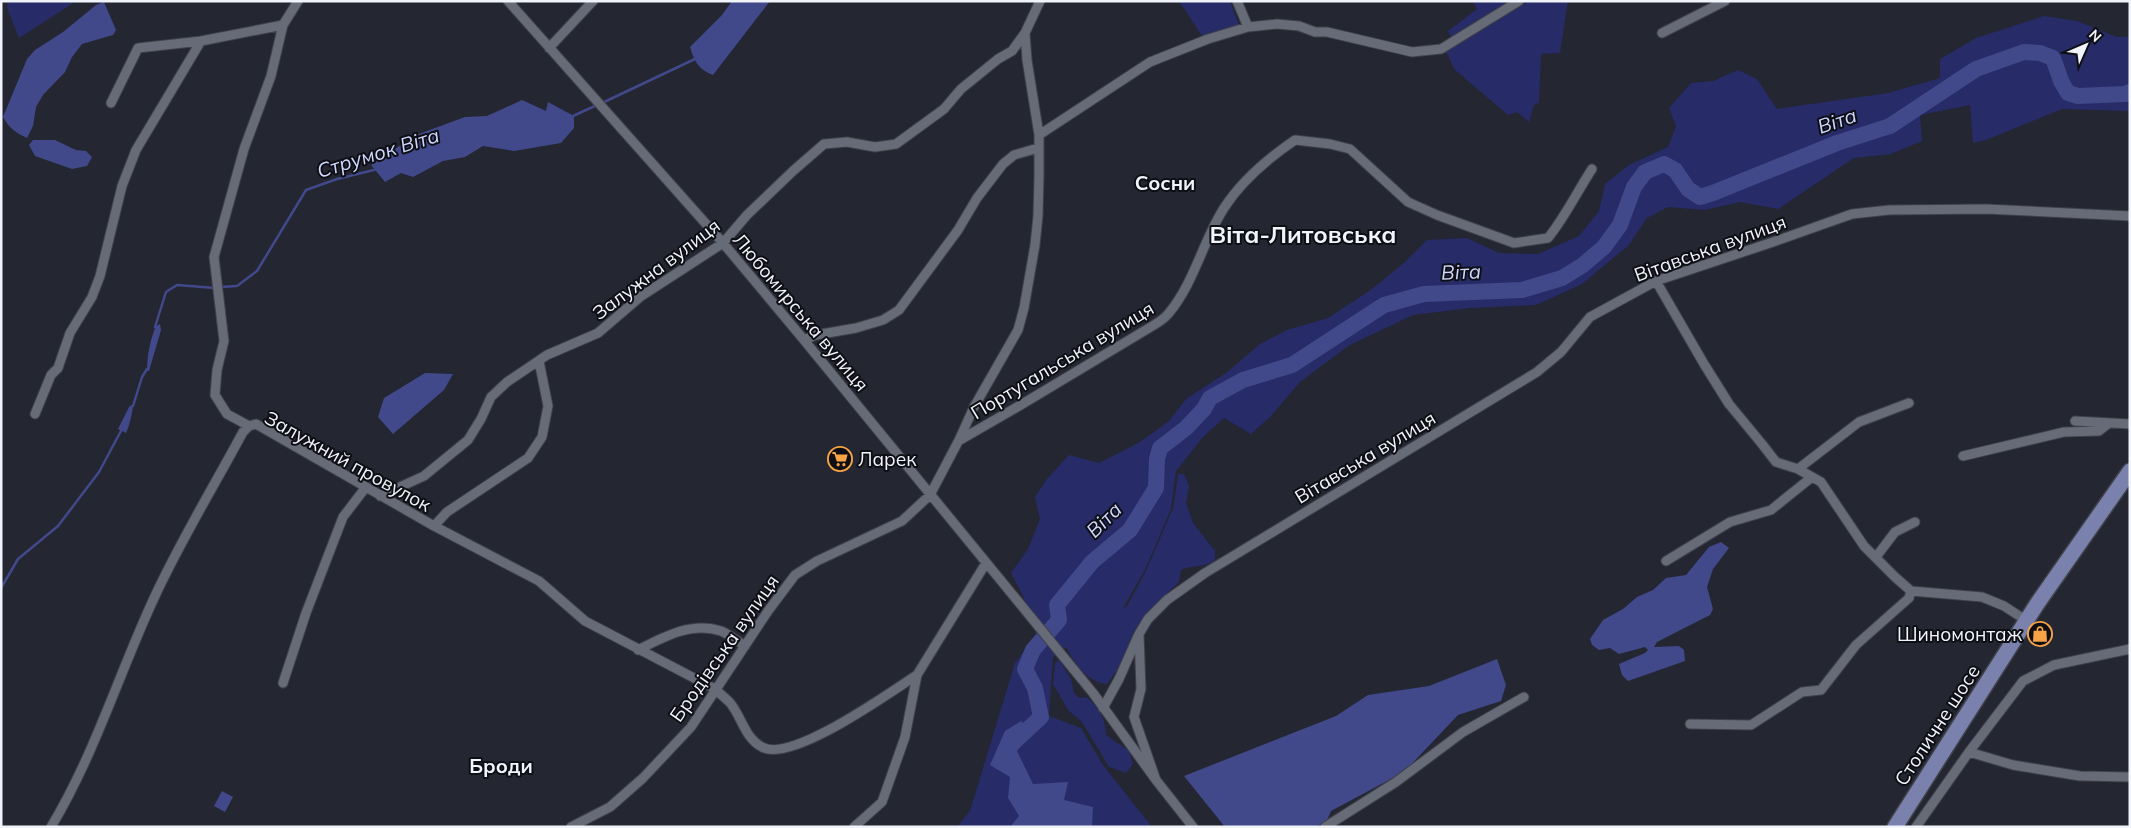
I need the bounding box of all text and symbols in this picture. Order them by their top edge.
north arrow [2061,20,2111,70]
text: N [2085,26,2105,46]
water label: Віта [1814,102,1860,139]
water label: Струмок Віта [314,122,442,183]
district label: Сосни [1135,170,1195,195]
street label: Вітавська вулиця [1631,209,1789,287]
street label: Залужна вулиця [587,213,725,325]
district label: Віта-Литовська [1209,219,1397,249]
street label: Любомирська вулиця [728,228,874,396]
water label: Віта [1441,258,1481,285]
street label: Португальська вулиця [966,296,1158,424]
street label: Залужний провулок [261,405,436,517]
street label: Вітавська вулиця [1290,405,1440,509]
supermarket icon: Ларек [827,446,853,472]
place label: Ларек [858,447,917,471]
water label: Віта [1081,497,1127,543]
street label: Бродівська вулиця [664,570,784,726]
shop icon: Шиномонтаж [2027,621,2053,647]
place label: Шиномонтаж [1897,622,2023,646]
street label: Столичне шосе [1889,660,1985,790]
district label: Броди [469,753,533,778]

